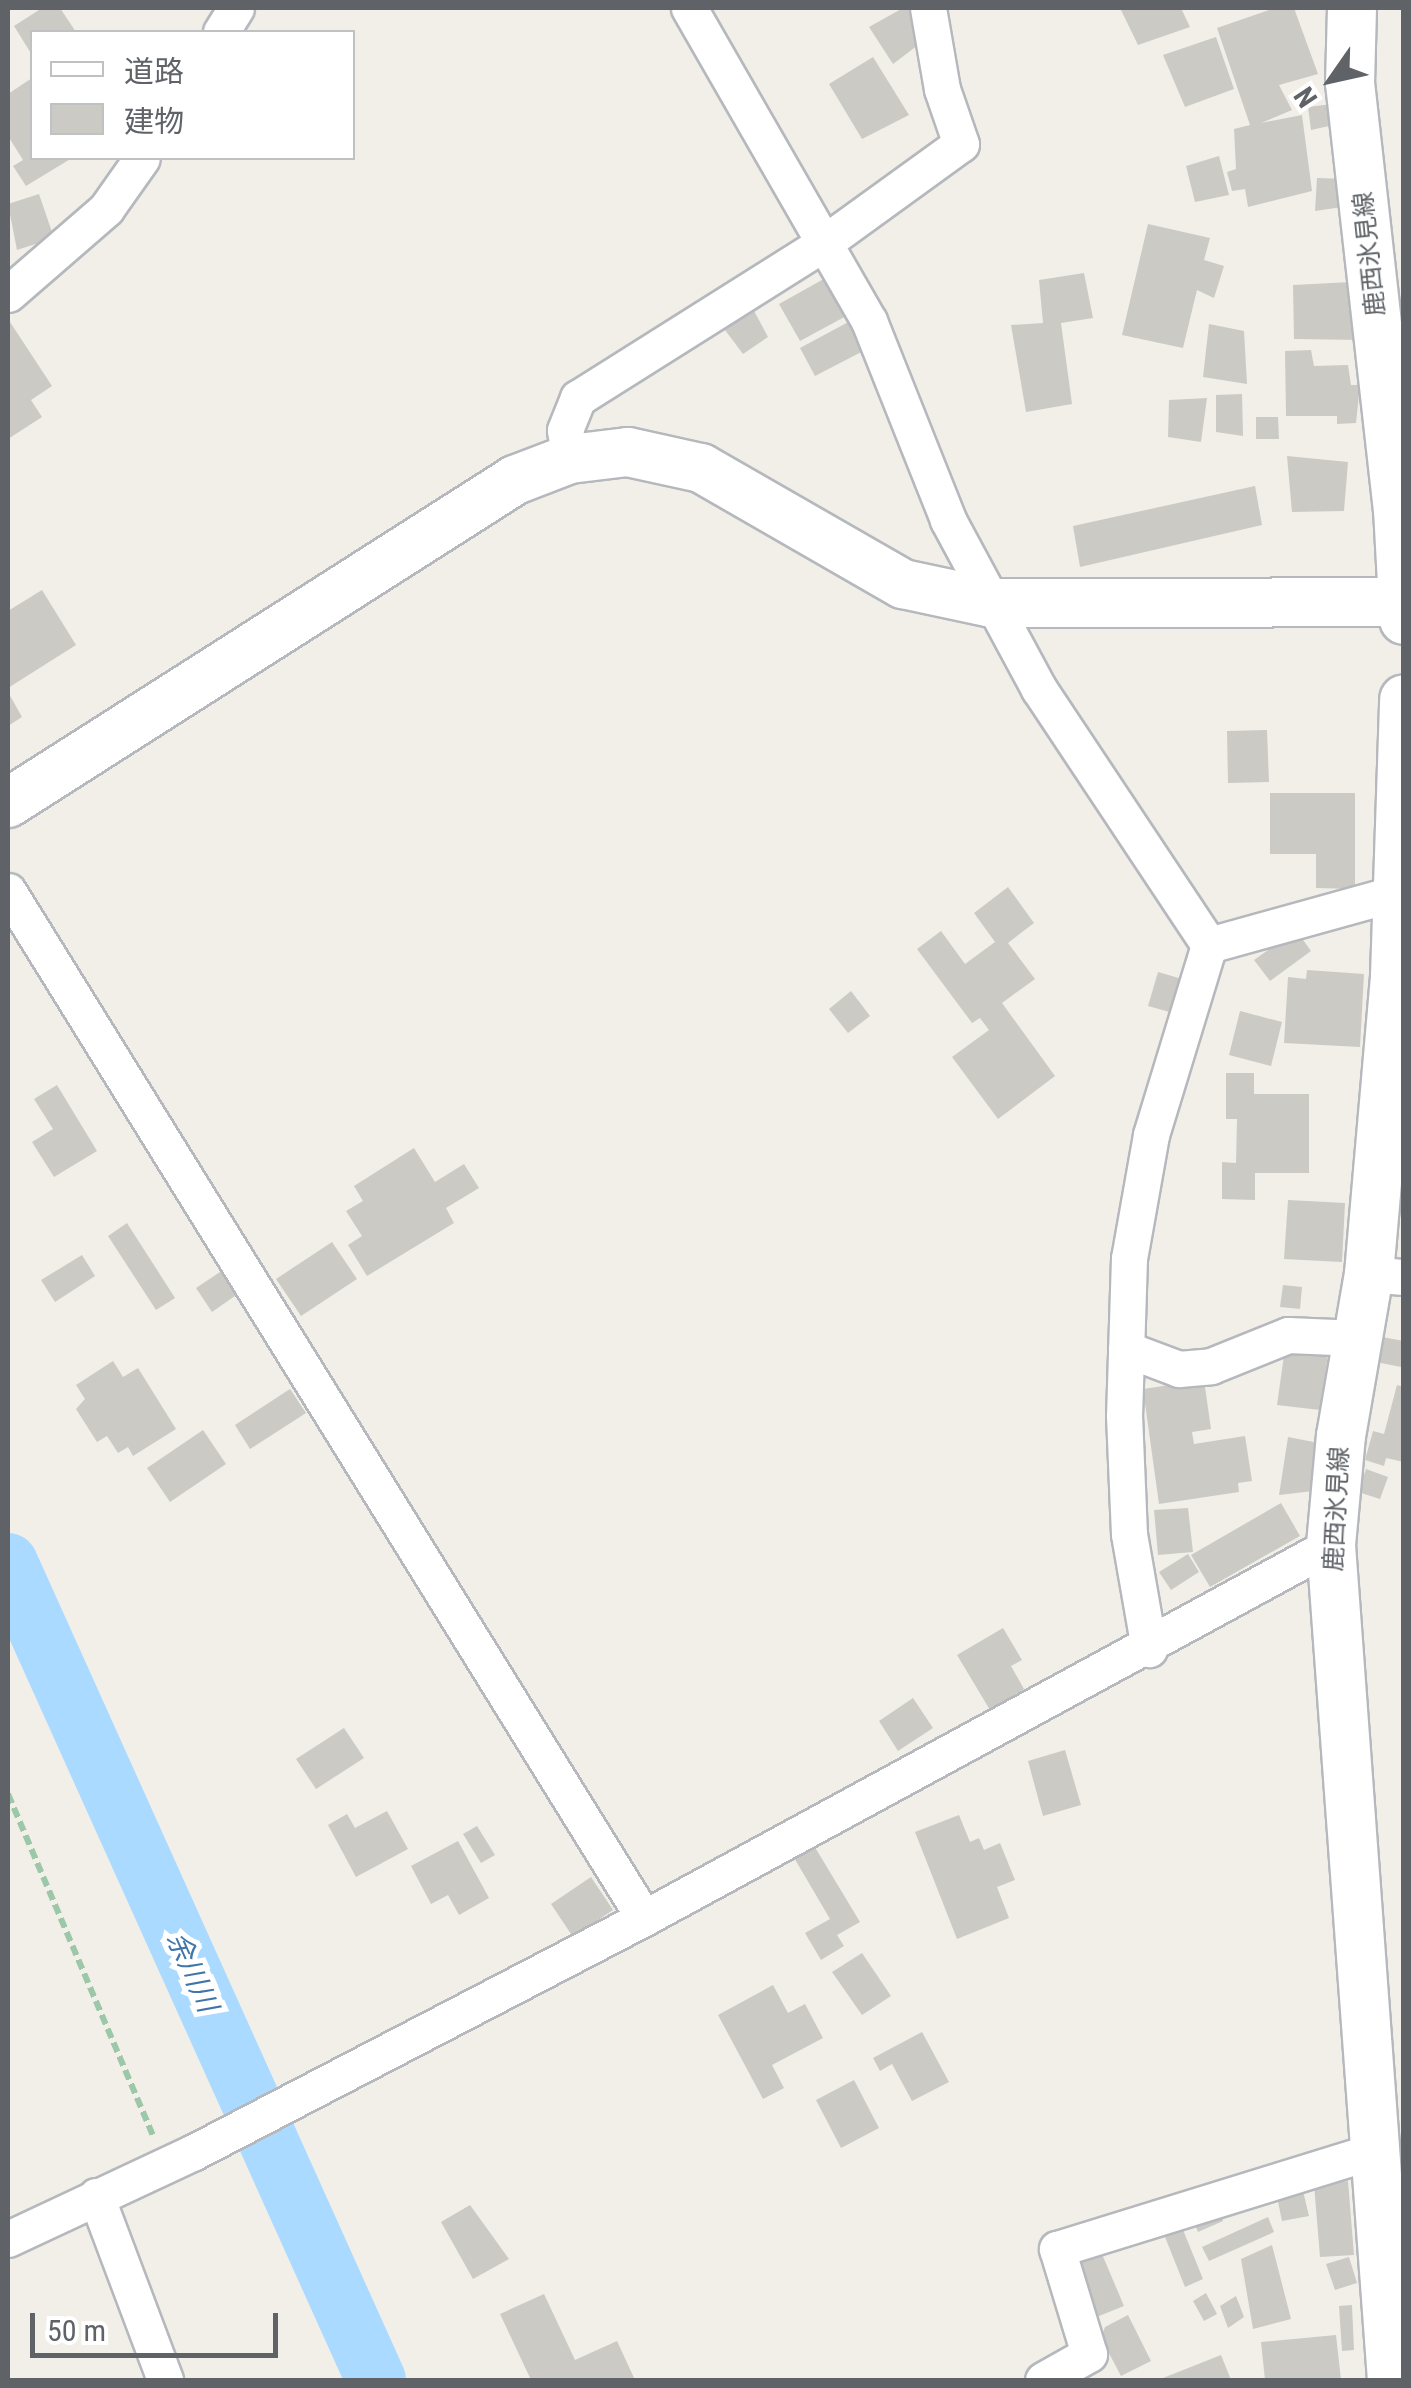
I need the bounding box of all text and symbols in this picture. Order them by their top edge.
legend [30,30,355,160]
north arrow [1281,30,1381,130]
text: 道路 [124,54,184,89]
text: N [1287,81,1324,113]
text: 建物 [124,104,184,139]
street label: 鹿西氷見線 [1349,190,1391,318]
street label: 鹿西氷見線 [1319,1446,1355,1572]
water label: 余川川 [160,1927,224,2017]
scale bar [35,2293,282,2355]
text: 50 m [47,2313,106,2348]

